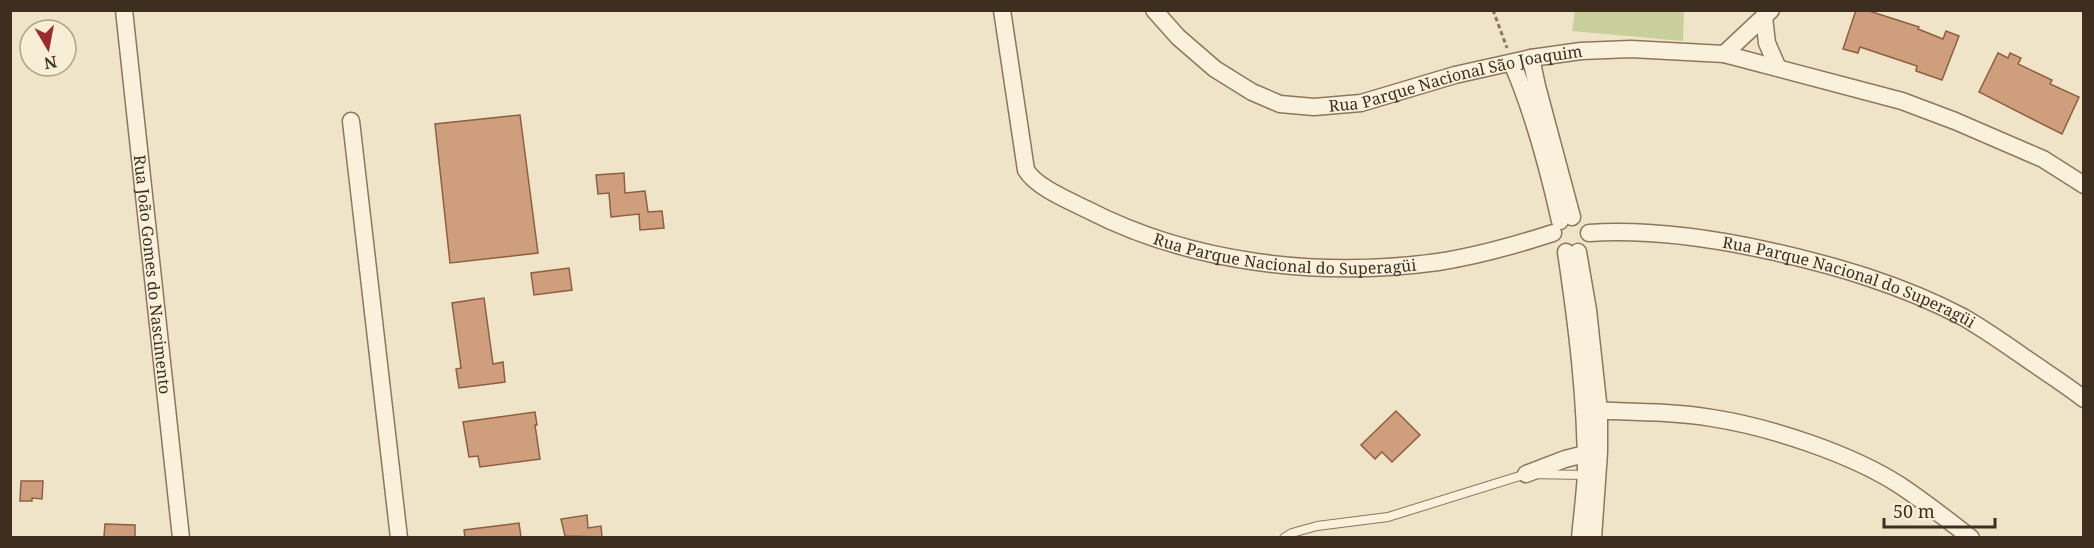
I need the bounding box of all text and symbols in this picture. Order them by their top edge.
north arrow [18,18,78,78]
street label: Rua Parque Nacional São Joaquim [1328,40,1584,117]
text: N [42,51,59,75]
street label: Rua João Gomes do Nascimento [129,154,176,395]
street label: Rua Parque Nacional do Superagüi [1151,227,1417,279]
street label: Rua Parque Nacional do Superagüi [1721,231,1980,333]
scale bar [1884,491,1995,529]
text: 50 m [1893,499,1935,523]

